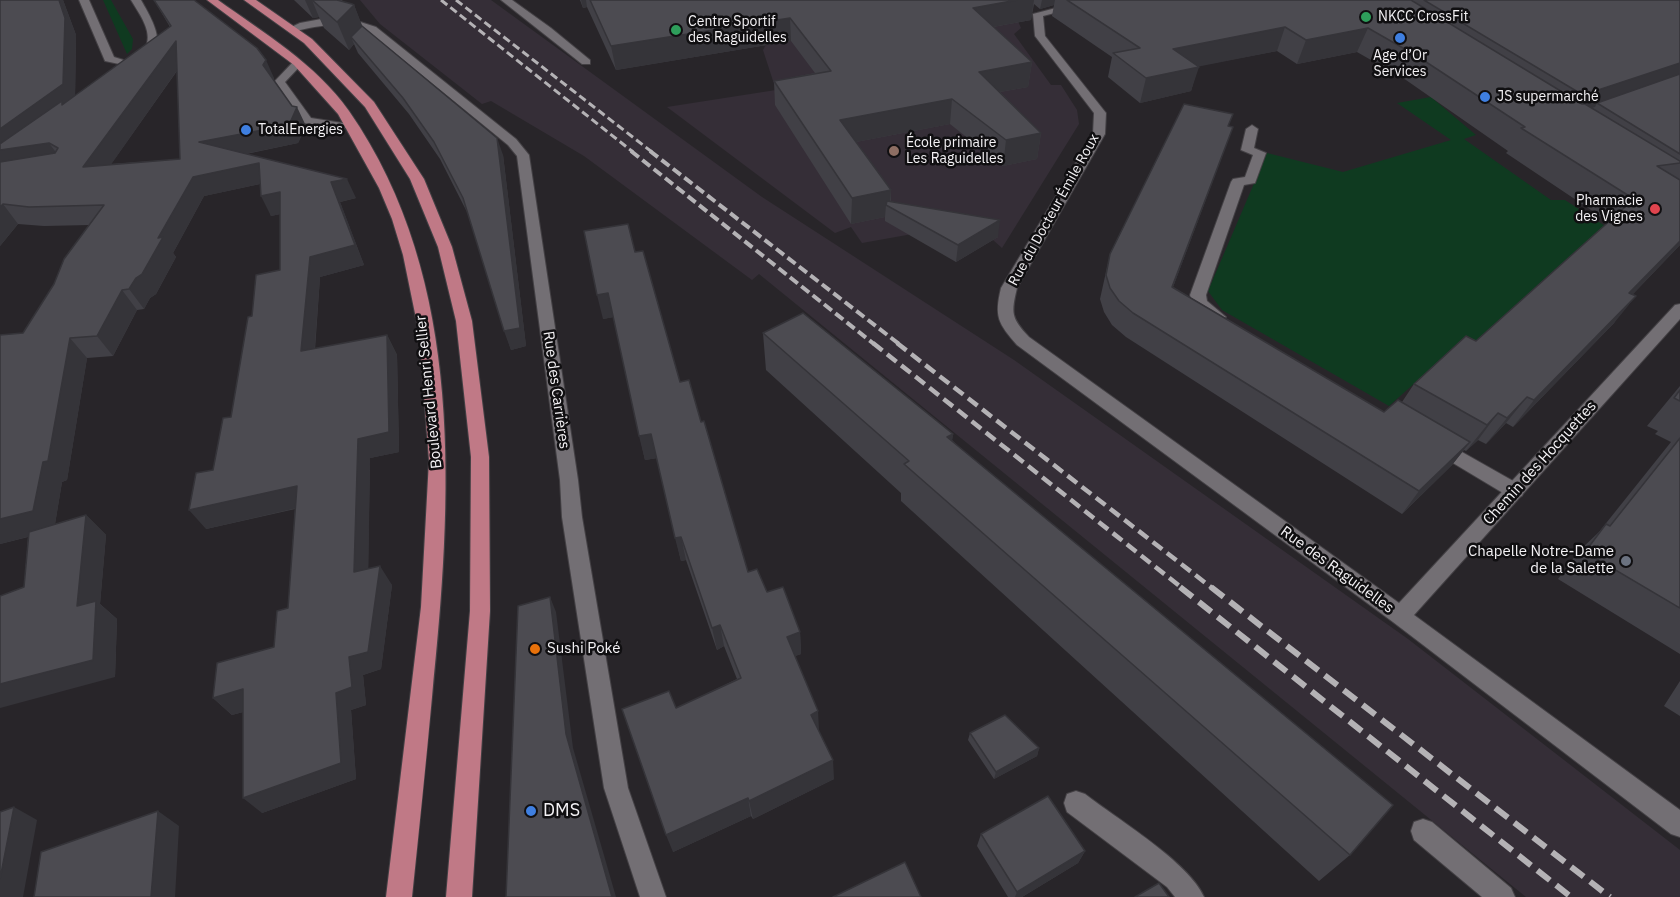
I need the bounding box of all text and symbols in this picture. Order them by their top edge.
place label: NKCC CrossFit [1378,9,1468,25]
marker: NKCC CrossFit [1359,10,1373,24]
place label: Centre Sportif des Raguidelles [688,14,787,46]
marker: Centre Sportif des Raguidelles [669,23,683,37]
marker: Age d’Or Services [1393,31,1407,45]
place label: Age d’Or Services [1373,48,1427,80]
place label: JS supermarché [1497,89,1599,105]
marker: JS supermarché [1478,90,1492,104]
place label: TotalEnergies [258,122,343,138]
marker: TotalEnergies [239,123,253,137]
street label: Rue du Docteur Émile Roux [1005,131,1103,289]
place label: École primaire Les Raguidelles [906,135,1004,168]
marker: École primaire Les Raguidelles [887,144,901,158]
place label: Pharmacie des Vignes [1575,193,1643,226]
marker: Pharmacie des Vignes [1648,202,1662,216]
street label: Boulevard Henri Sellier [412,314,446,470]
street label: Rue des Carrières [539,330,573,450]
street label: Chemin des Hocquettes [1480,397,1600,529]
street label: Rue des Raguidelles [1277,523,1397,617]
place label: Chapelle Notre-Dame de la Salette [1468,543,1614,578]
marker: Chapelle Notre-Dame de la Salette [1619,554,1633,568]
place label: Sushi Poké [547,640,620,658]
marker: Sushi Poké [528,642,542,656]
place label: DMS [543,800,580,822]
marker: DMS [524,804,538,818]

